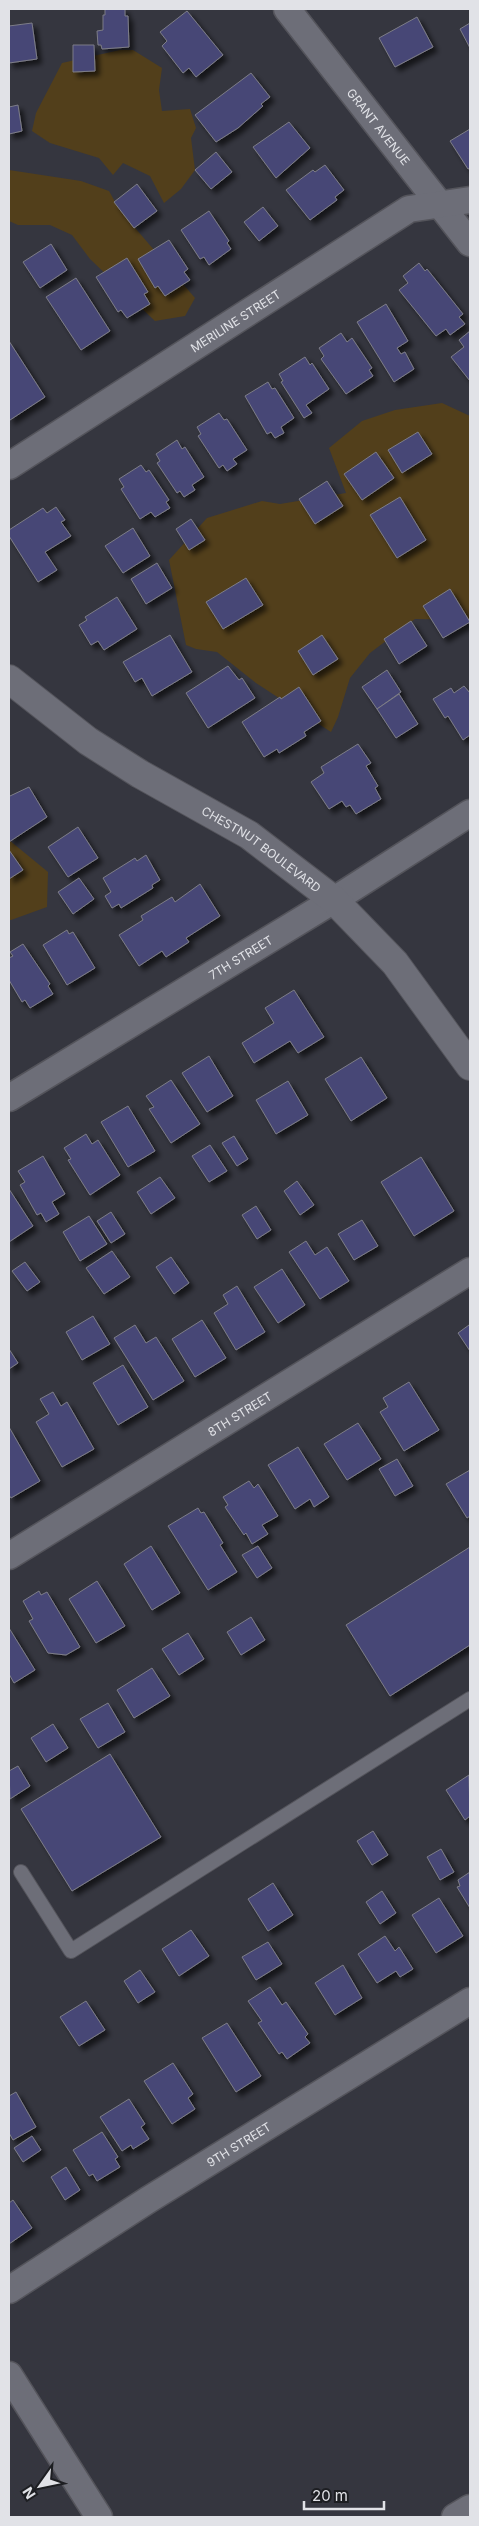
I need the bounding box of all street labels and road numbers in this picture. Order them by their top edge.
street label: GRANT AVENUE [344,85,413,168]
street label: MERILINE STREET [187,286,283,355]
street label: CHESTNUT BOULEVARD [199,803,324,895]
street label: 7TH STREET [206,932,275,982]
street label: 8TH STREET [205,1388,275,1439]
street label: 9TH STREET [204,2118,274,2170]

